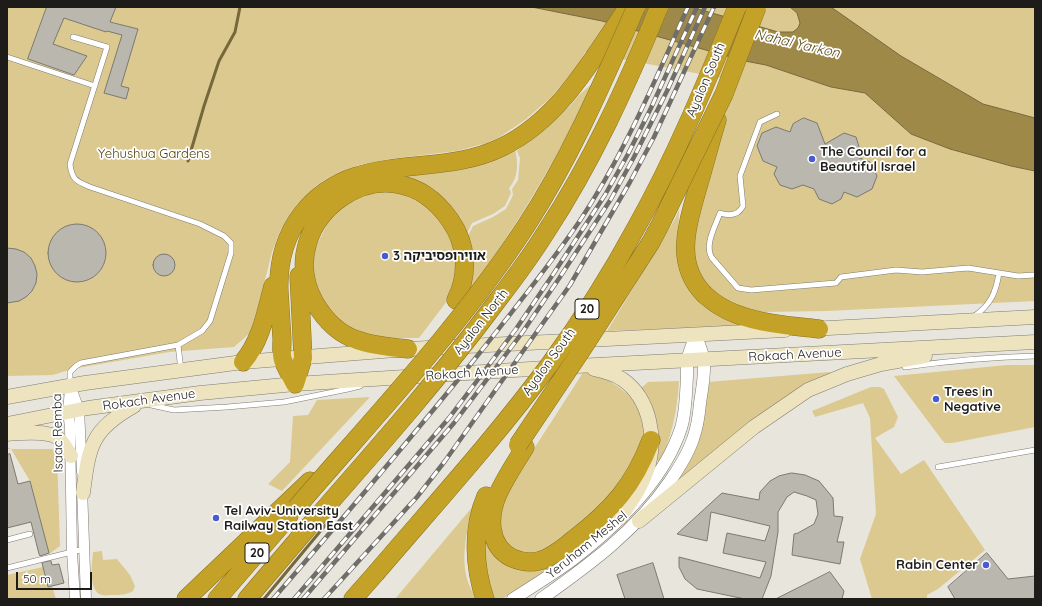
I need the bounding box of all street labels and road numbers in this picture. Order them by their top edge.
street label: Ayalon South [683,40,729,120]
street label: Ayalon North [450,286,512,358]
road number: 20 [575,299,599,319]
street label: Ayalon South [519,325,579,399]
street label: Rokach Avenue [748,345,842,365]
street label: Rokach Avenue [425,362,519,384]
street label: Rokach Avenue [102,386,196,414]
street label: Isaac Remba [50,393,66,473]
street label: Yeruham Meshel [544,508,630,582]
road number: 20 [245,543,269,563]

